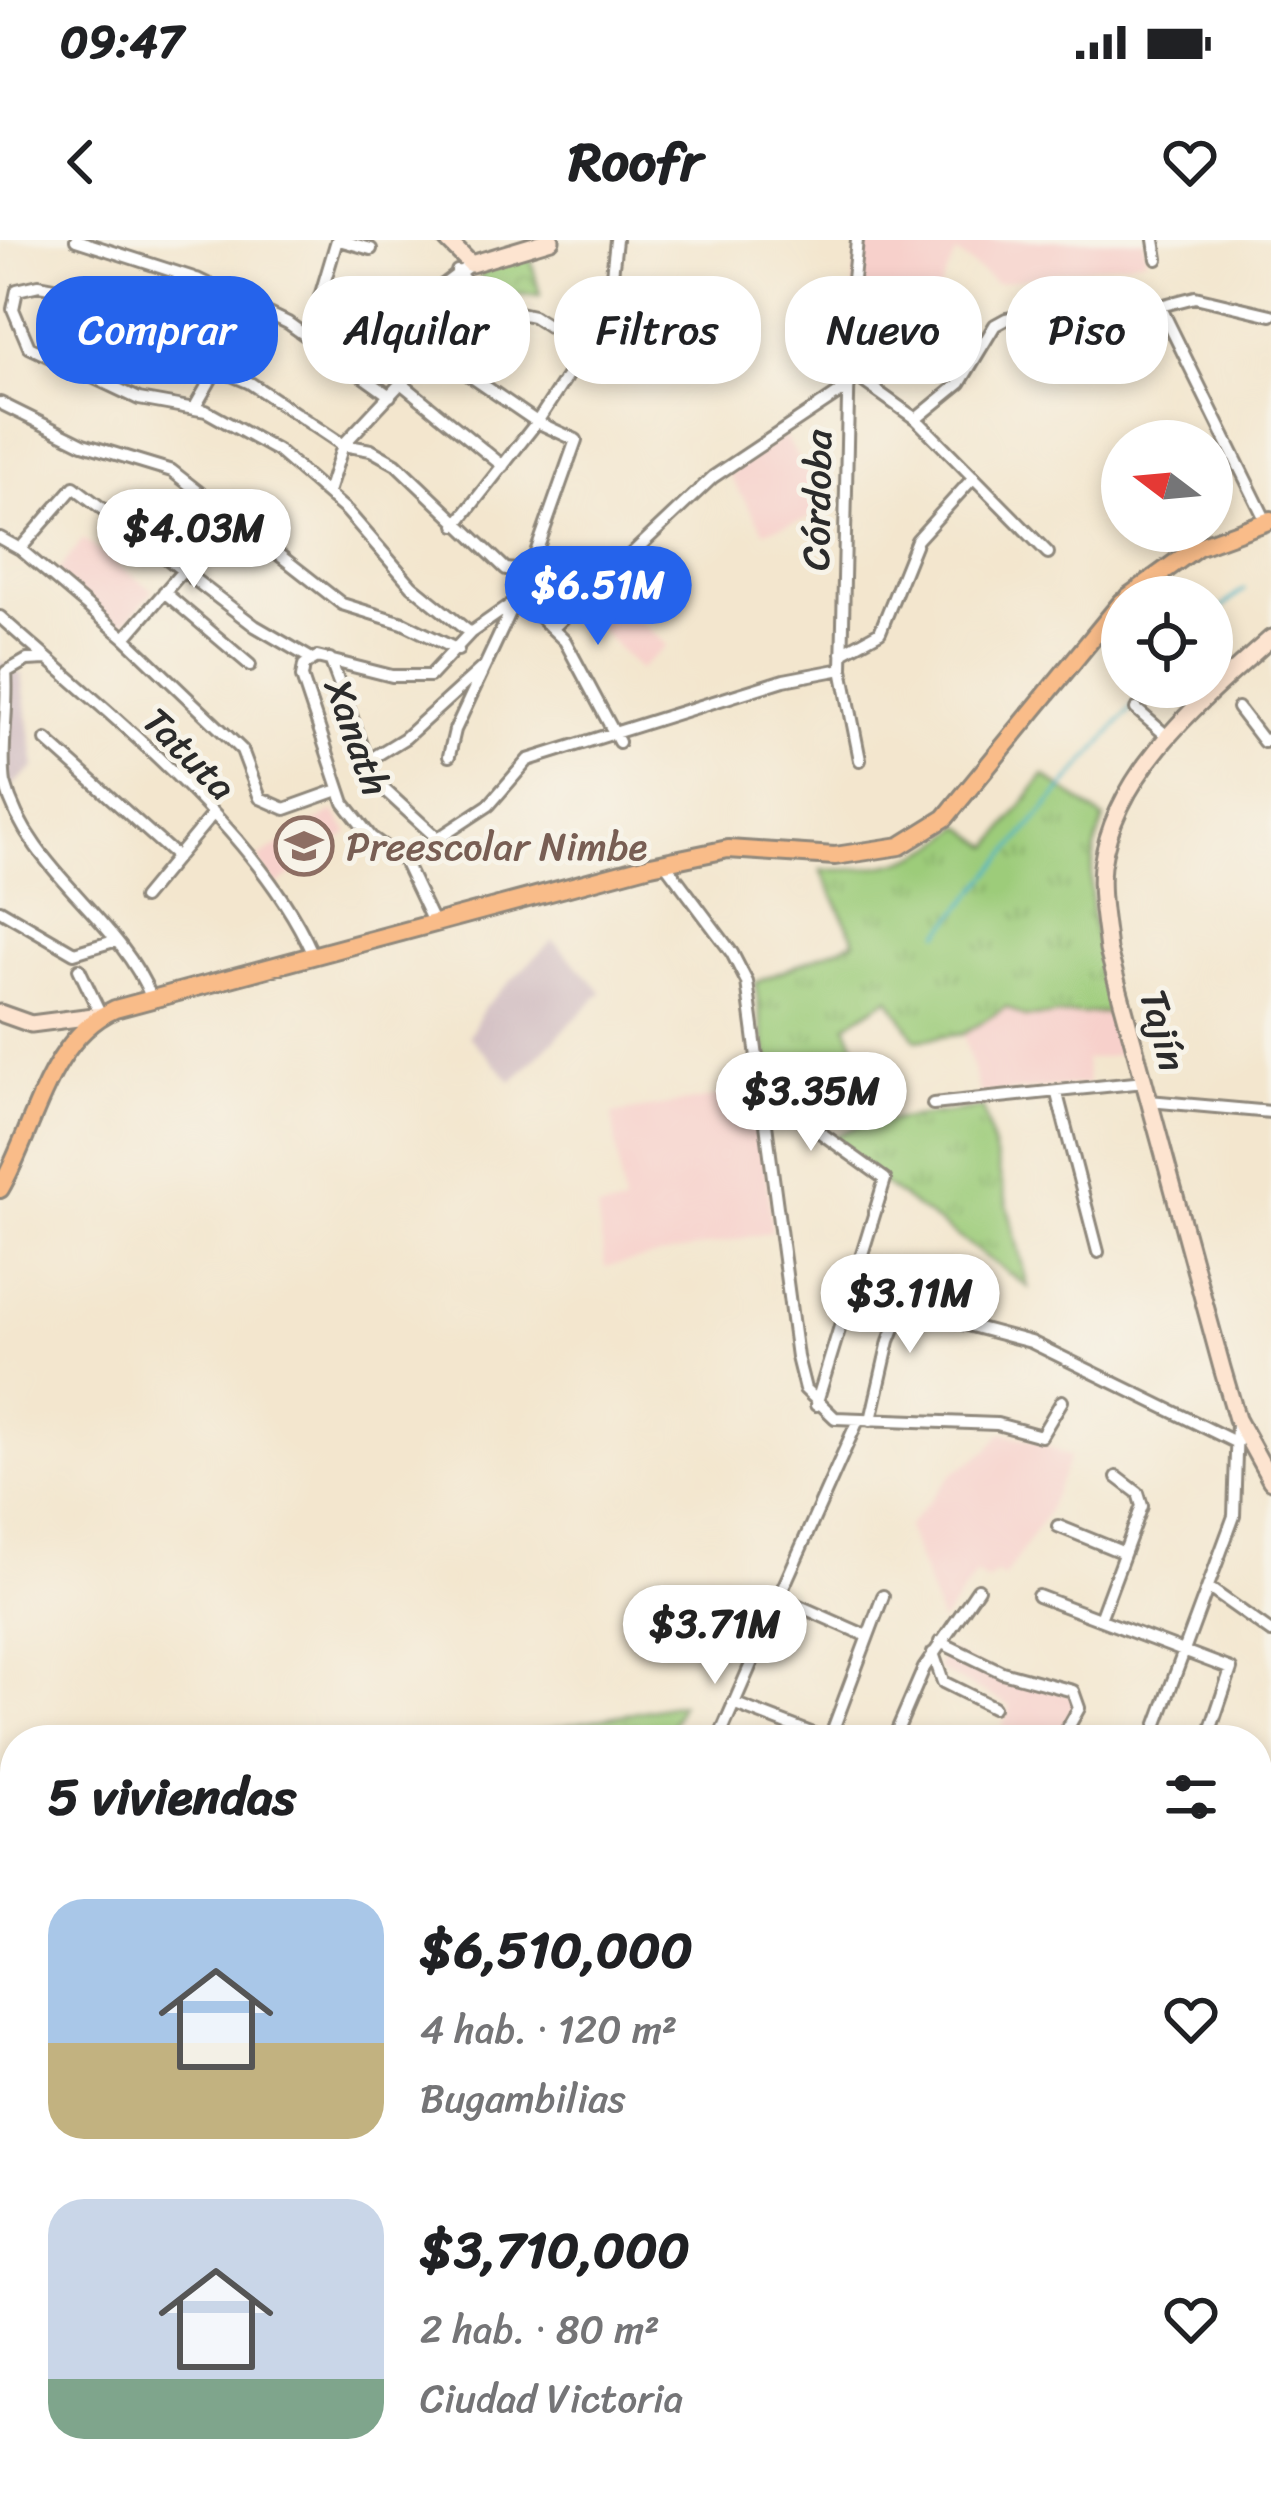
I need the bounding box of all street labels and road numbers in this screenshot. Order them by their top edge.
street label: Córdoba [781,429,852,571]
street label: Xanath [304,667,411,805]
street label: Tatuta [126,689,254,818]
street label: Tajín [1120,981,1207,1079]

